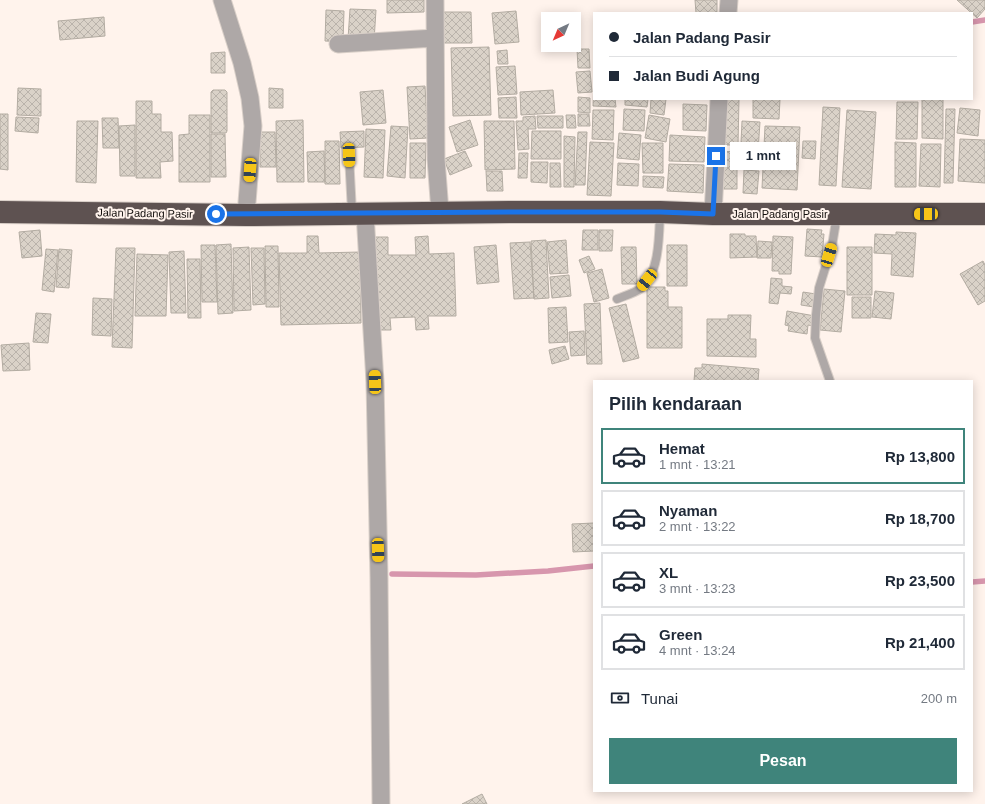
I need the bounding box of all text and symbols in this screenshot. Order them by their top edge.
north arrow [541,12,581,52]
map controls [541,12,581,52]
text: Jalan Padang Pasir [633,29,771,46]
text: Jalan Budi Agung [633,67,760,84]
callout: 1 mnt [730,142,796,170]
car [343,143,355,167]
route end [707,147,725,165]
text: 1 mnt [746,148,780,163]
car [243,158,257,182]
route start [207,205,225,223]
street label: Jalan Padang Pasir [97,206,193,220]
street label: Jalan Padang Pasir [732,208,828,220]
car [914,208,938,220]
car [820,242,838,268]
car [635,267,659,293]
car [369,370,381,394]
text: Pilih kendaraan [609,394,742,414]
icon: car [611,438,647,474]
text: Hemat [659,440,705,457]
text: Rp 13,800 [885,448,955,465]
text: 1 mnt · 13:21 [659,457,736,472]
icon: car [611,500,647,536]
text: Nyaman [659,502,717,519]
text: Rp 18,700 [885,510,955,527]
text: 2 mnt · 13:22 [659,519,736,534]
car [372,538,384,562]
icon: car [611,562,647,598]
text: XL [659,564,678,581]
text: Rp 23,500 [885,572,955,589]
text: 3 mnt · 13:23 [659,581,736,596]
icon: car [611,624,647,660]
text: Green [659,626,702,643]
text: Rp 21,400 [885,634,955,651]
text: 4 mnt · 13:24 [659,643,736,658]
icon: cash [609,687,631,709]
text: Tunai [641,690,678,707]
text: 200 m [921,691,957,706]
button: Pesan [609,738,957,784]

